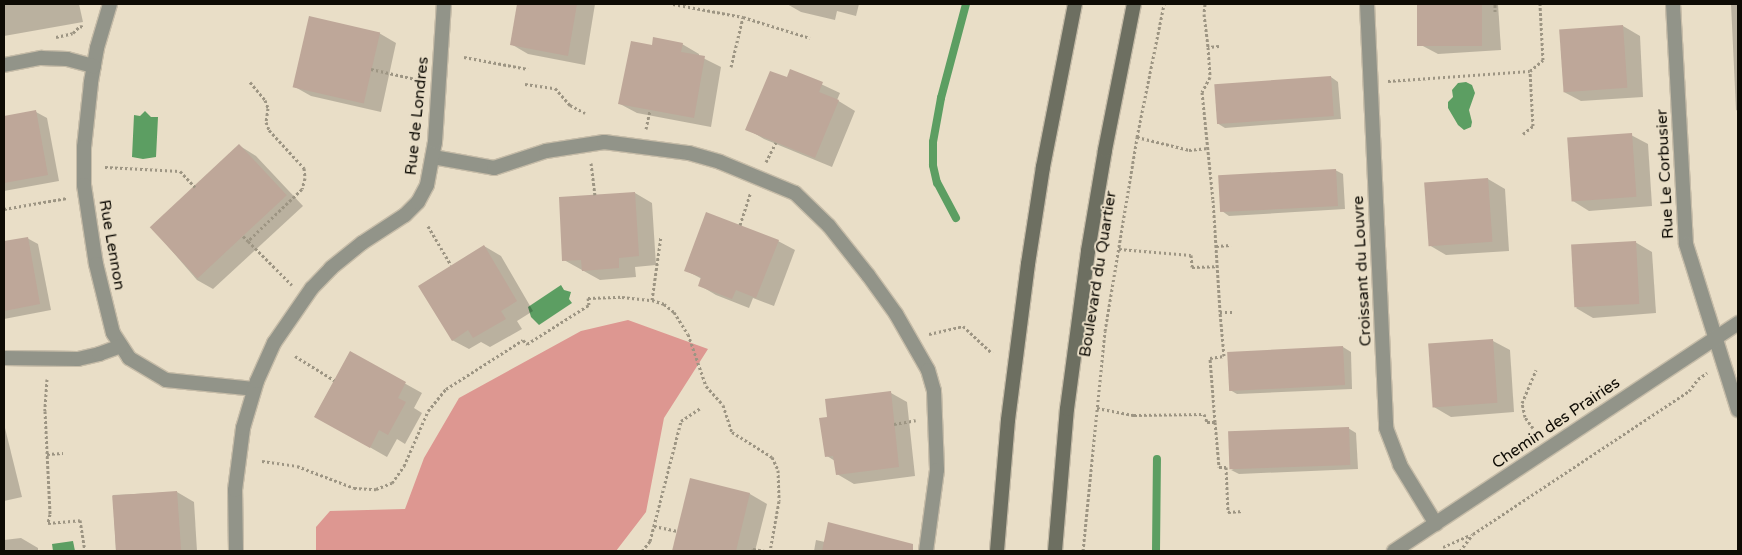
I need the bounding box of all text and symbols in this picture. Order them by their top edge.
street label: Rue de Londres [401,56,433,176]
street label: Rue Le Corbusier [1652,108,1678,240]
street label: Boulevard du Quartier [1075,190,1121,358]
street label: Croissant du Louvre [1348,195,1376,347]
street label: Rue Lennon [95,198,129,292]
street label: Chemin des Prairies [1488,373,1624,473]

